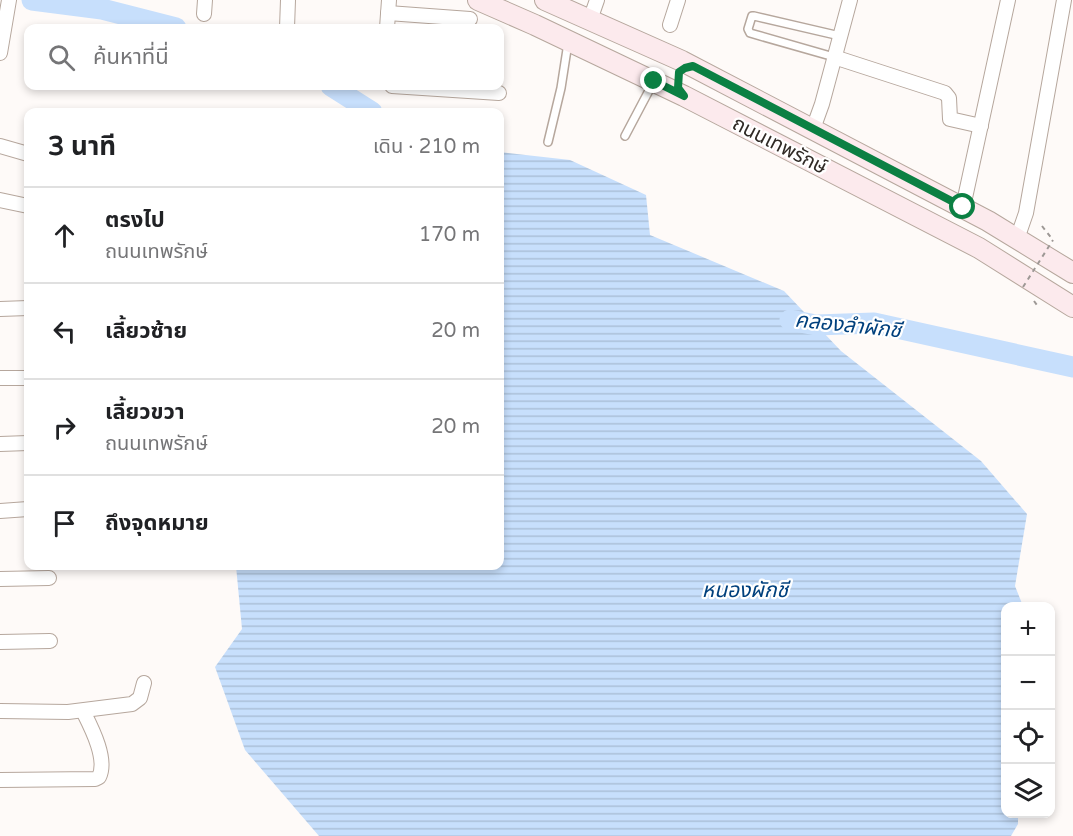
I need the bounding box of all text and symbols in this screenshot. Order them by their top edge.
search box [24,24,504,90]
icon: search [45,41,78,74]
text: ค้นหาที่นี่ [93,44,169,70]
route end [640,67,666,93]
street label: ถนนเทพรักษ์ [728,112,831,180]
text: 3 นาที [48,131,116,162]
text: เดิน · 210 m [373,135,480,159]
route start [949,193,975,219]
text: ตรงไป [105,207,165,233]
icon: ahead [48,219,81,252]
text: 170 m [419,223,480,247]
text: ถนนเทพรักษ์ [105,240,208,264]
water label: คลองลำผักชี [794,307,906,344]
icon: left [48,315,81,348]
text: เลี้ยวซ้าย [105,318,187,344]
text: 20 m [431,319,480,343]
text: เลี้ยวขวา [105,399,185,425]
icon: right [48,411,81,444]
text: 20 m [431,415,480,439]
text: ถนนเทพรักษ์ [105,432,208,456]
icon: arrive [48,507,81,540]
text: ถึงจุดหมาย [105,510,209,536]
water label: หนองผักชี [702,578,791,603]
map controls [1001,602,1055,818]
button: + [1001,602,1055,656]
button: − [1001,656,1055,710]
button: locate [1001,710,1055,764]
button: layers [1001,764,1055,818]

